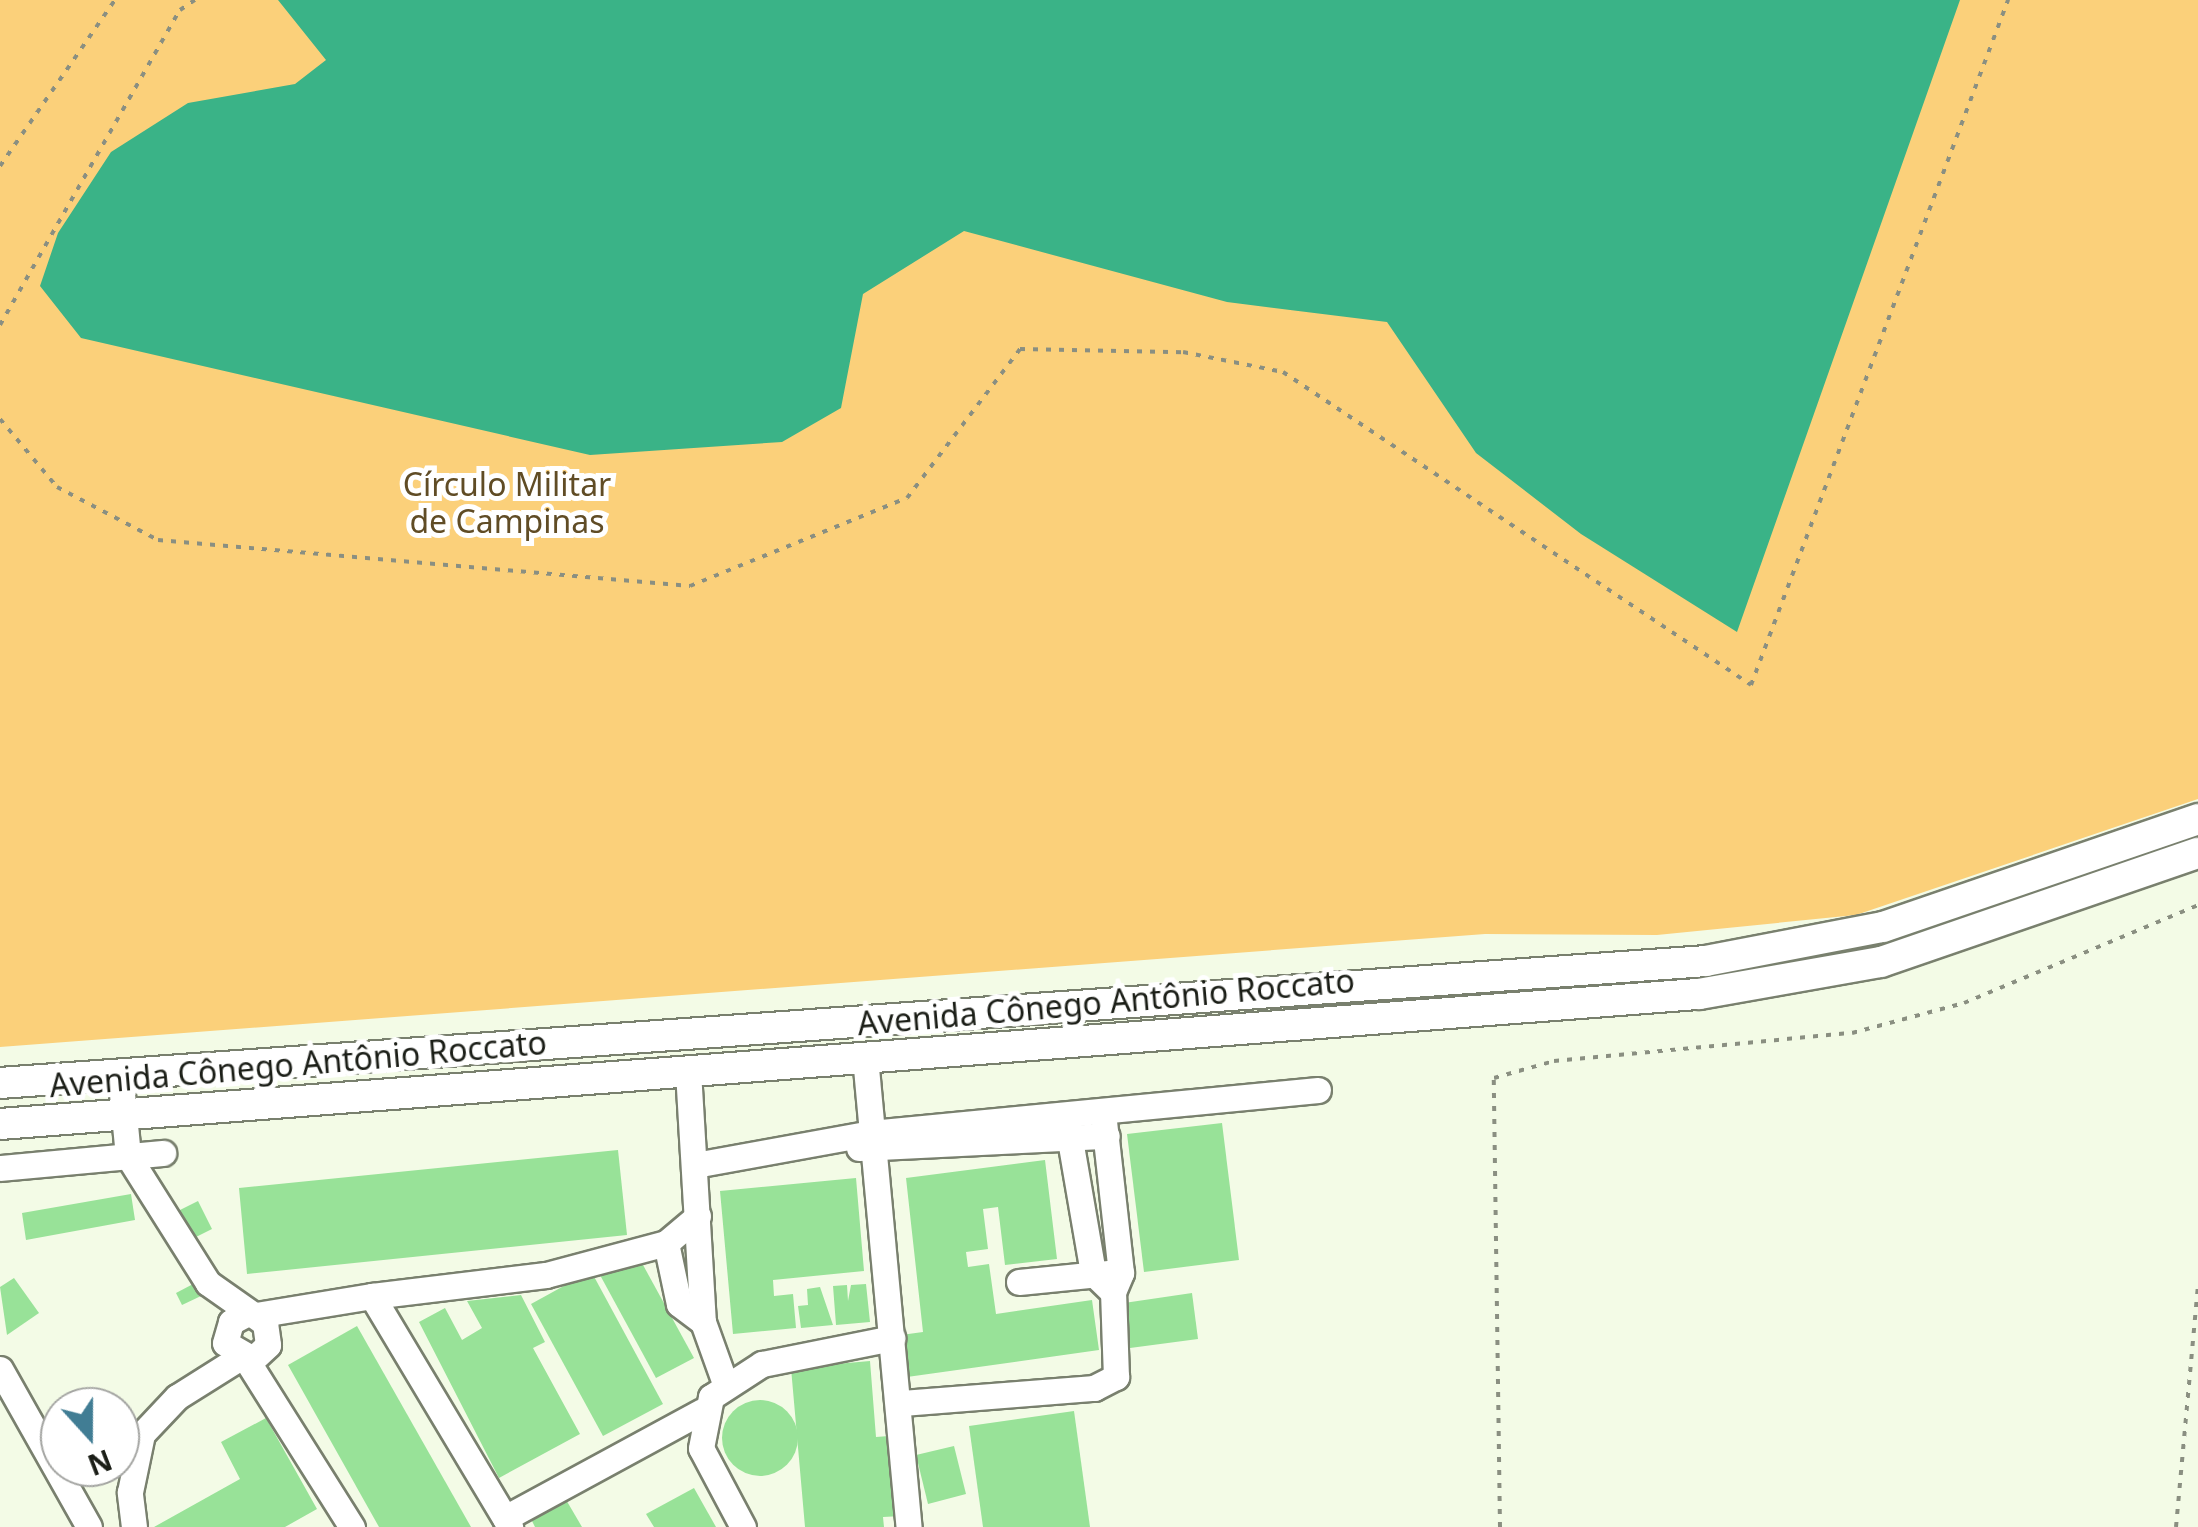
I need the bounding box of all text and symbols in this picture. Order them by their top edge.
park label: Círculo Militar de Campinas [403,466,611,541]
street label: Avenida Cônego Antônio Roccato [856,961,1356,1043]
street label: Avenida Cônego Antônio Roccato [48,1023,548,1105]
north arrow [40,1387,140,1487]
text: N [83,1441,117,1485]

